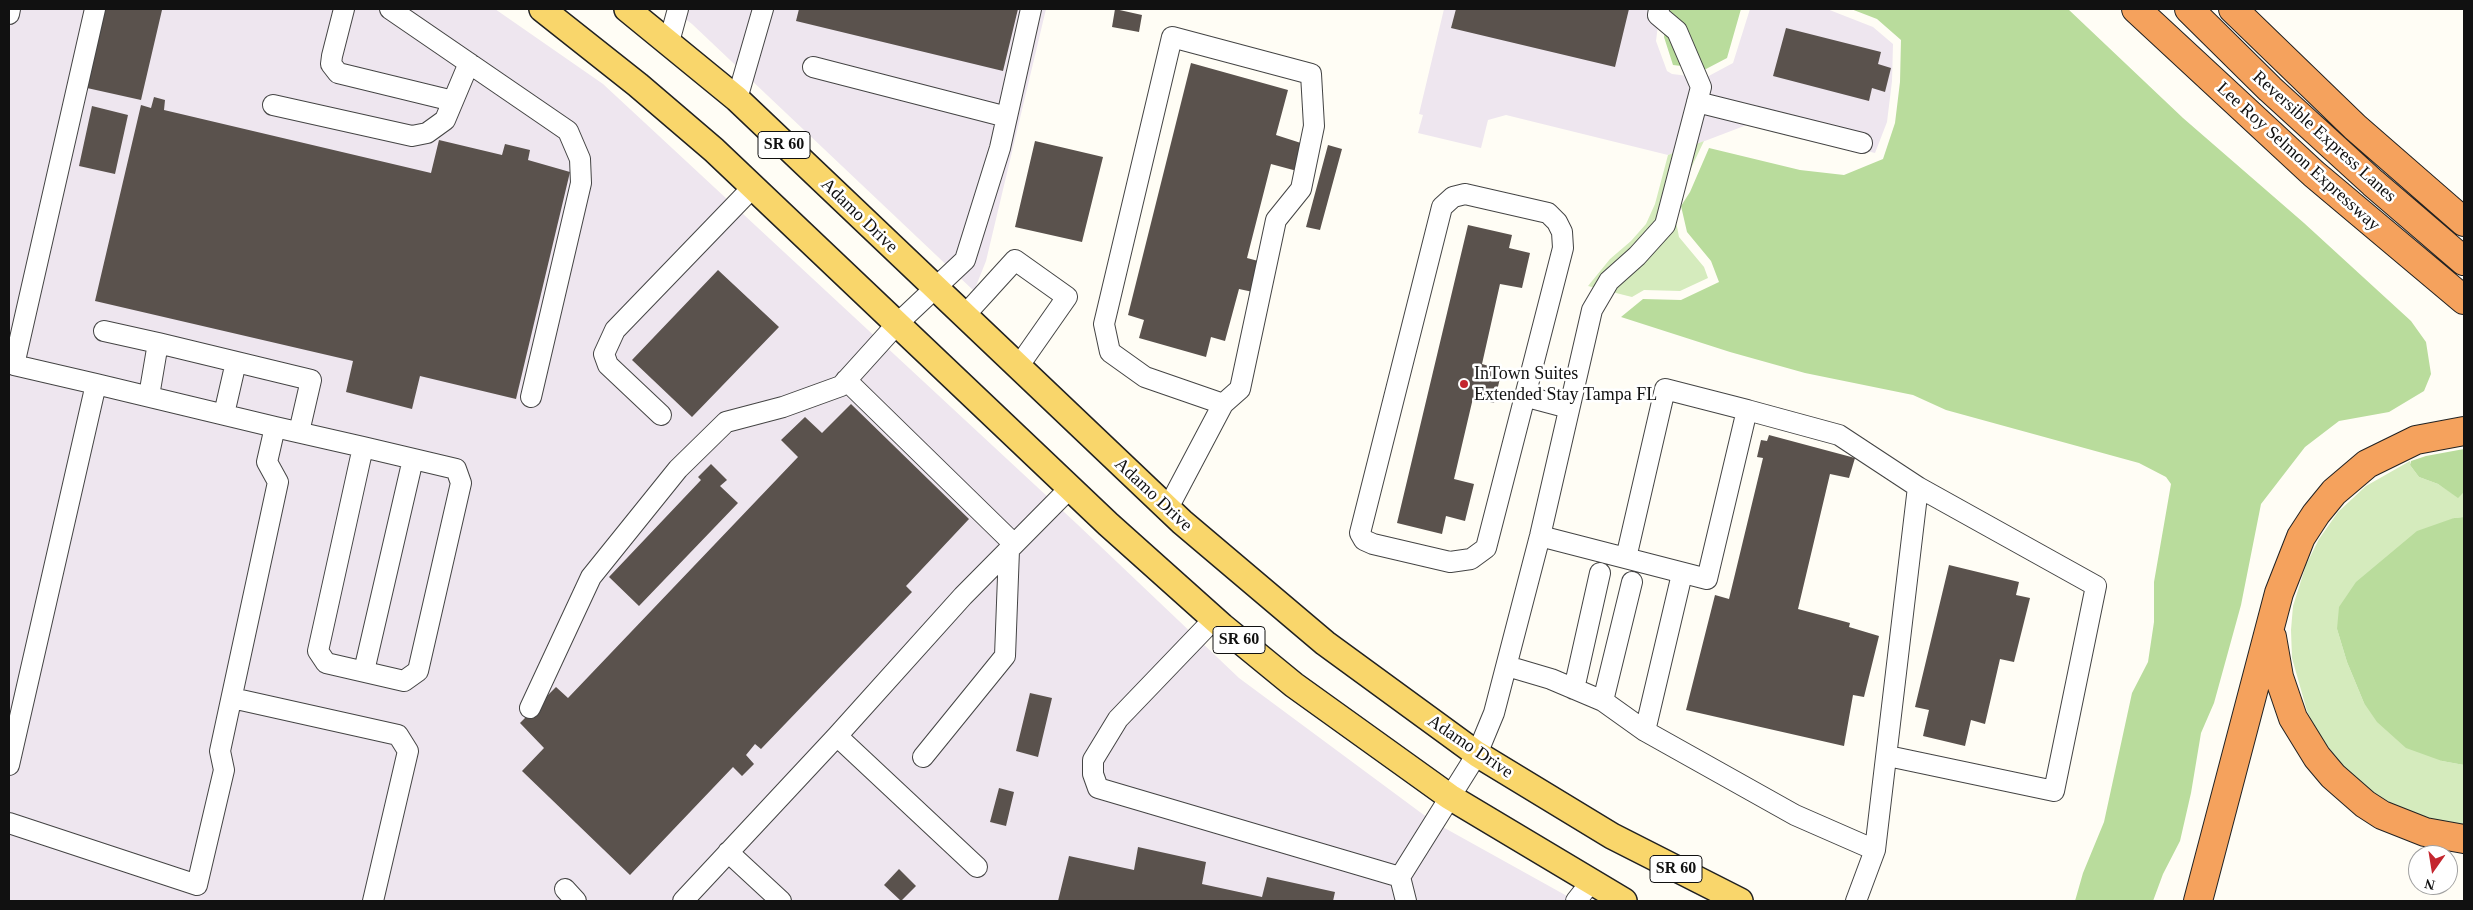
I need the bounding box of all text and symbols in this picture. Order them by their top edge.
street label: Reversible Express Lanes [2248,67,2400,207]
street label: Lee Roy Selmon Expressway [2212,78,2384,236]
road number: SR 60 [758,132,810,158]
street label: Adamo Drive [816,174,902,258]
place label: InTown Suites Extended Stay Tampa FL [1474,363,1657,406]
marker: InTown Suites Extended Stay Tampa FL [1458,378,1470,390]
street label: Adamo Drive [1110,454,1196,536]
road number: SR 60 [1213,626,1265,654]
street label: Adamo Drive [1423,711,1517,783]
north arrow [2408,845,2458,895]
road number: SR 60 [1650,856,1702,882]
text: N [2423,876,2436,893]

